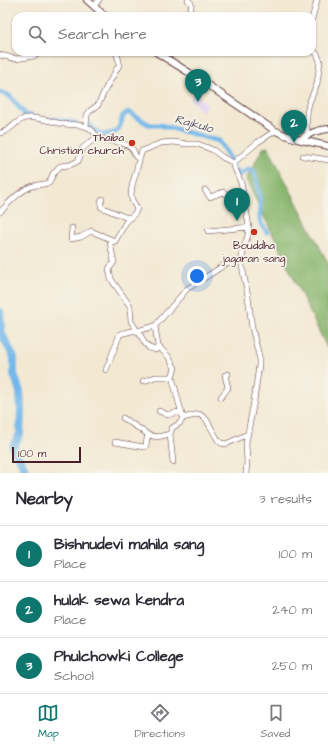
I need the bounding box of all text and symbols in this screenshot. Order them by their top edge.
search box [12,12,316,56]
icon: search [26,23,48,45]
text: Search here [58,24,147,45]
pin: 3 [185,69,211,102]
pin: 2 [281,110,307,143]
water label: Rajkulo [173,111,216,138]
place label: Thaiba Christian church [39,130,125,158]
marker: Thaiba Christian church [127,138,137,148]
pin: 1 [224,188,250,221]
marker: Bouddha jagaran sang [249,227,259,237]
place label: Bouddha jagaran sang [221,238,286,267]
your location [187,266,207,286]
scale bar [12,445,81,464]
text: 100 m [18,446,46,461]
text: Nearby [16,487,73,511]
text: 3 results [259,490,312,508]
text: Bishnudevi mahila sang [54,534,204,555]
text: 1 [28,545,30,563]
text: 100 m [279,545,312,563]
text: Place [54,555,86,573]
text: hulak sewa kendra [54,590,184,611]
text: 2 [25,601,33,619]
text: 240 m [272,601,312,619]
text: Place [54,611,86,629]
text: Phulchowki College [54,646,184,667]
text: 3 [26,657,32,675]
text: 250 m [272,657,312,675]
text: School [54,667,94,685]
tab: Map [37,702,59,741]
tab: Directions [134,702,186,741]
tab: Saved [261,702,291,741]

